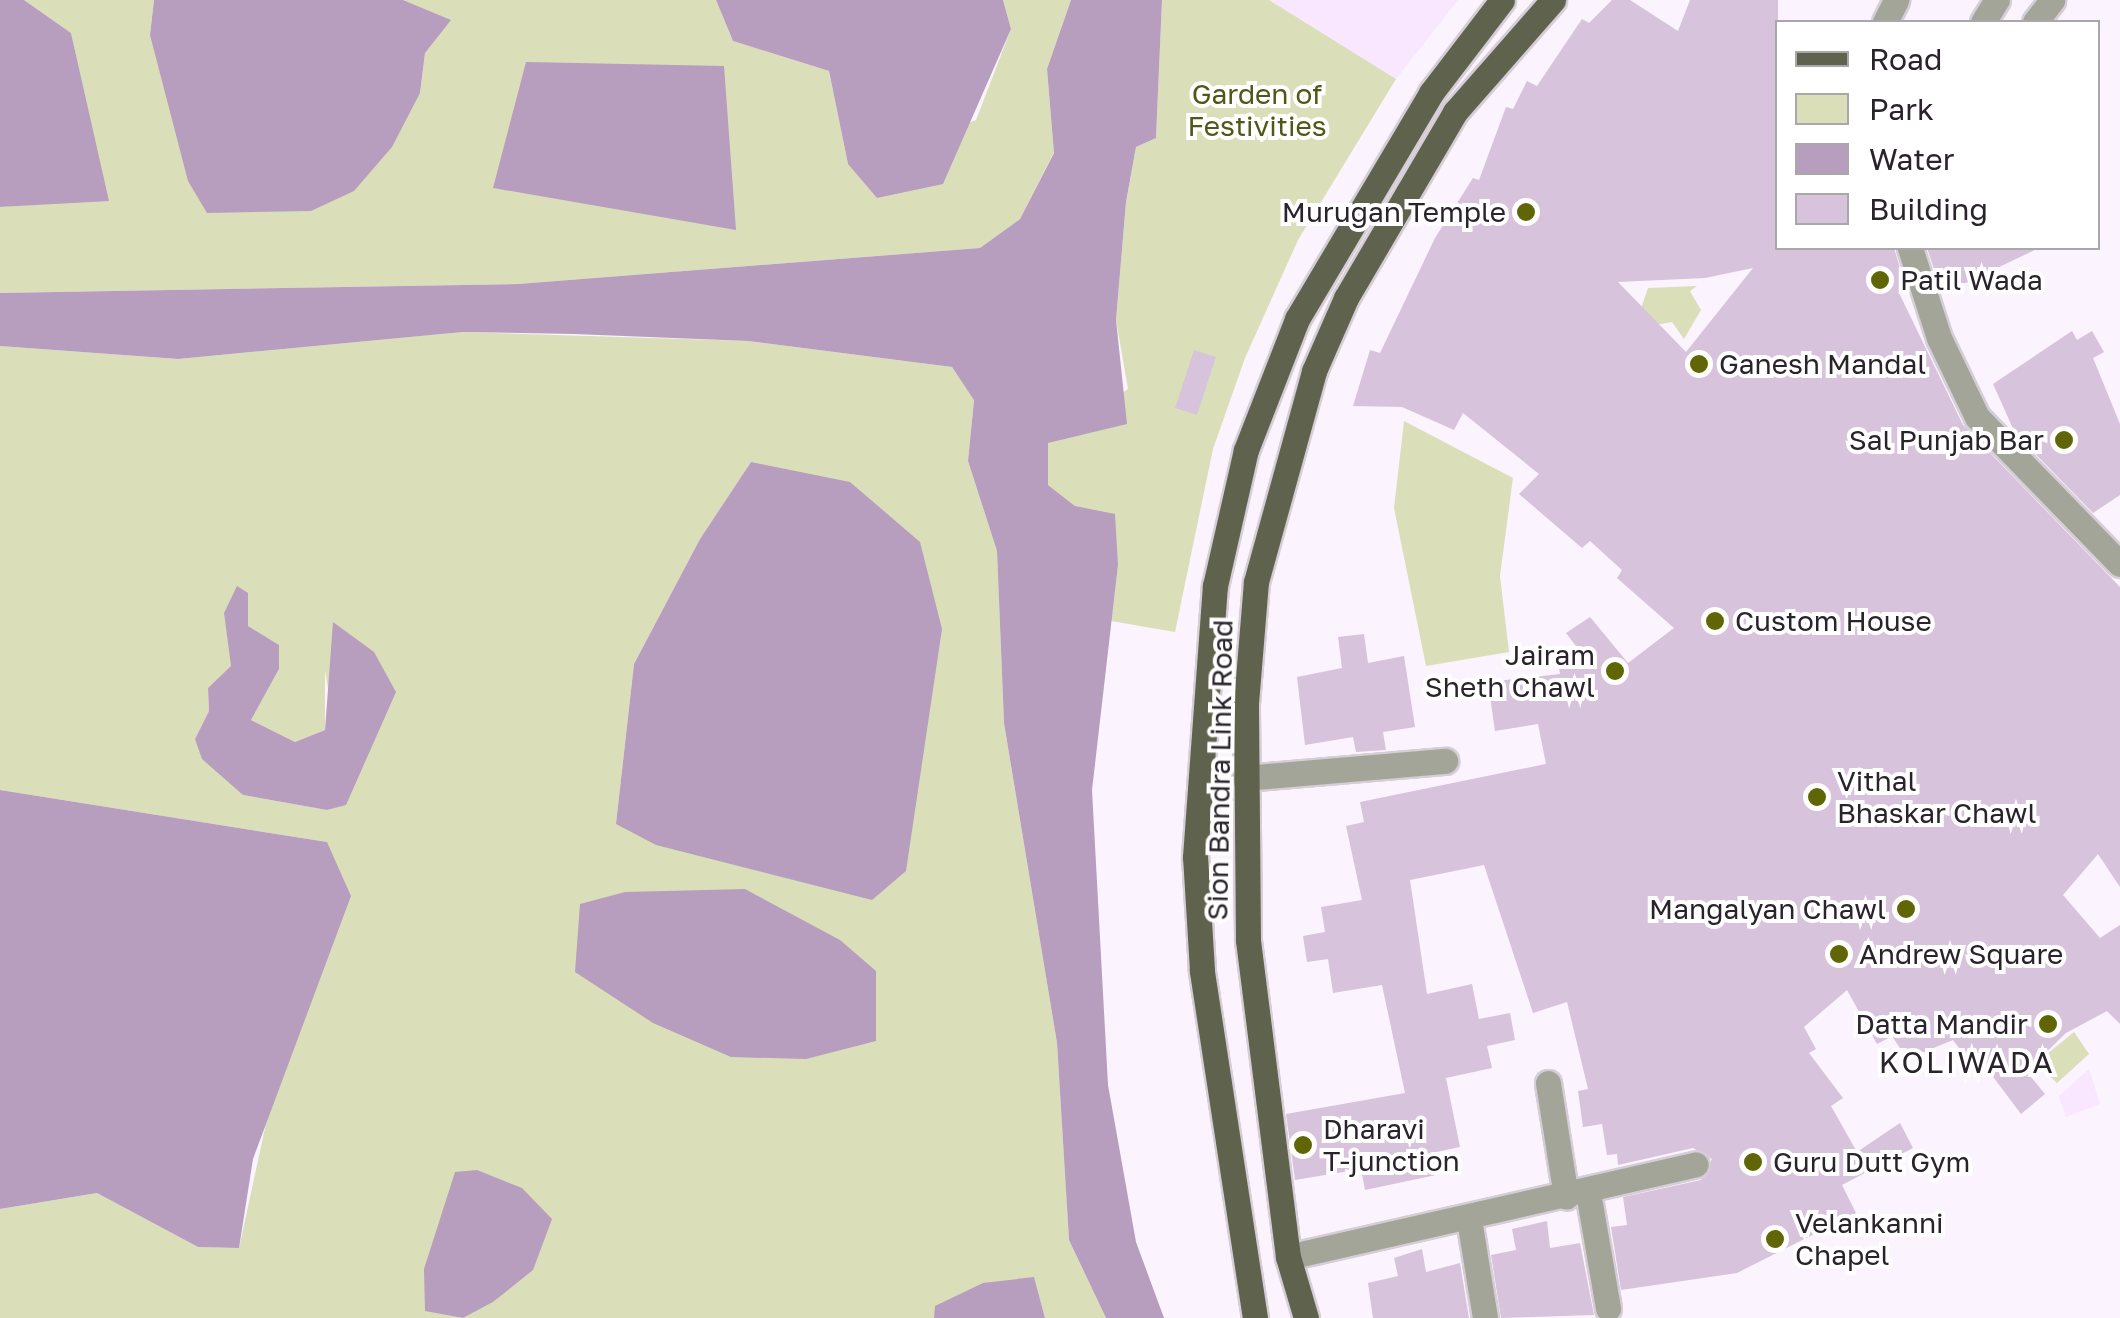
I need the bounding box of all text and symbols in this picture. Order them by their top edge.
legend [1775,20,2100,250]
text: Road [1869,41,1943,77]
park label: Garden of Festivities [1187,77,1327,143]
text: Park [1869,91,1934,127]
text: Water [1869,141,1954,177]
text: Building [1869,191,1988,227]
place label: Murugan Temple [1282,195,1506,229]
marker: Murugan Temple [1515,201,1537,223]
place label: Patil Wada [1900,263,2043,297]
marker: Patil Wada [1869,269,1891,291]
place label: Ganesh Mandal [1719,347,1926,381]
marker: Ganesh Mandal [1688,353,1710,375]
place label: Sal Punjab Bar [1849,423,2044,457]
marker: Sal Punjab Bar [2053,429,2075,451]
place label: Custom House [1735,604,1932,638]
marker: Custom House [1704,610,1726,632]
street label: Sion Bandra Link Road [1201,619,1239,921]
place label: Jairam Sheth Chawl [1425,638,1595,704]
marker: Jairam Sheth Chawl [1604,660,1626,682]
place label: Vithal Bhaskar Chawl [1837,764,2036,830]
marker: Vithal Bhaskar Chawl [1806,786,1828,808]
place label: Mangalyan Chawl [1649,892,1886,926]
marker: Mangalyan Chawl [1895,898,1917,920]
place label: Andrew Square [1859,937,2063,971]
marker: Andrew Square [1828,943,1850,965]
place label: Datta Mandir [1855,1007,2028,1041]
marker: Datta Mandir [2037,1013,2059,1035]
district label: KOLIWADA [1879,1044,2055,1080]
place label: Dharavi T-junction [1323,1112,1460,1178]
marker: Dharavi T-junction [1292,1134,1314,1156]
place label: Guru Dutt Gym [1773,1145,1970,1179]
marker: Guru Dutt Gym [1742,1151,1764,1173]
place label: Velankanni Chapel [1795,1206,1944,1272]
marker: Velankanni Chapel [1764,1228,1786,1250]

